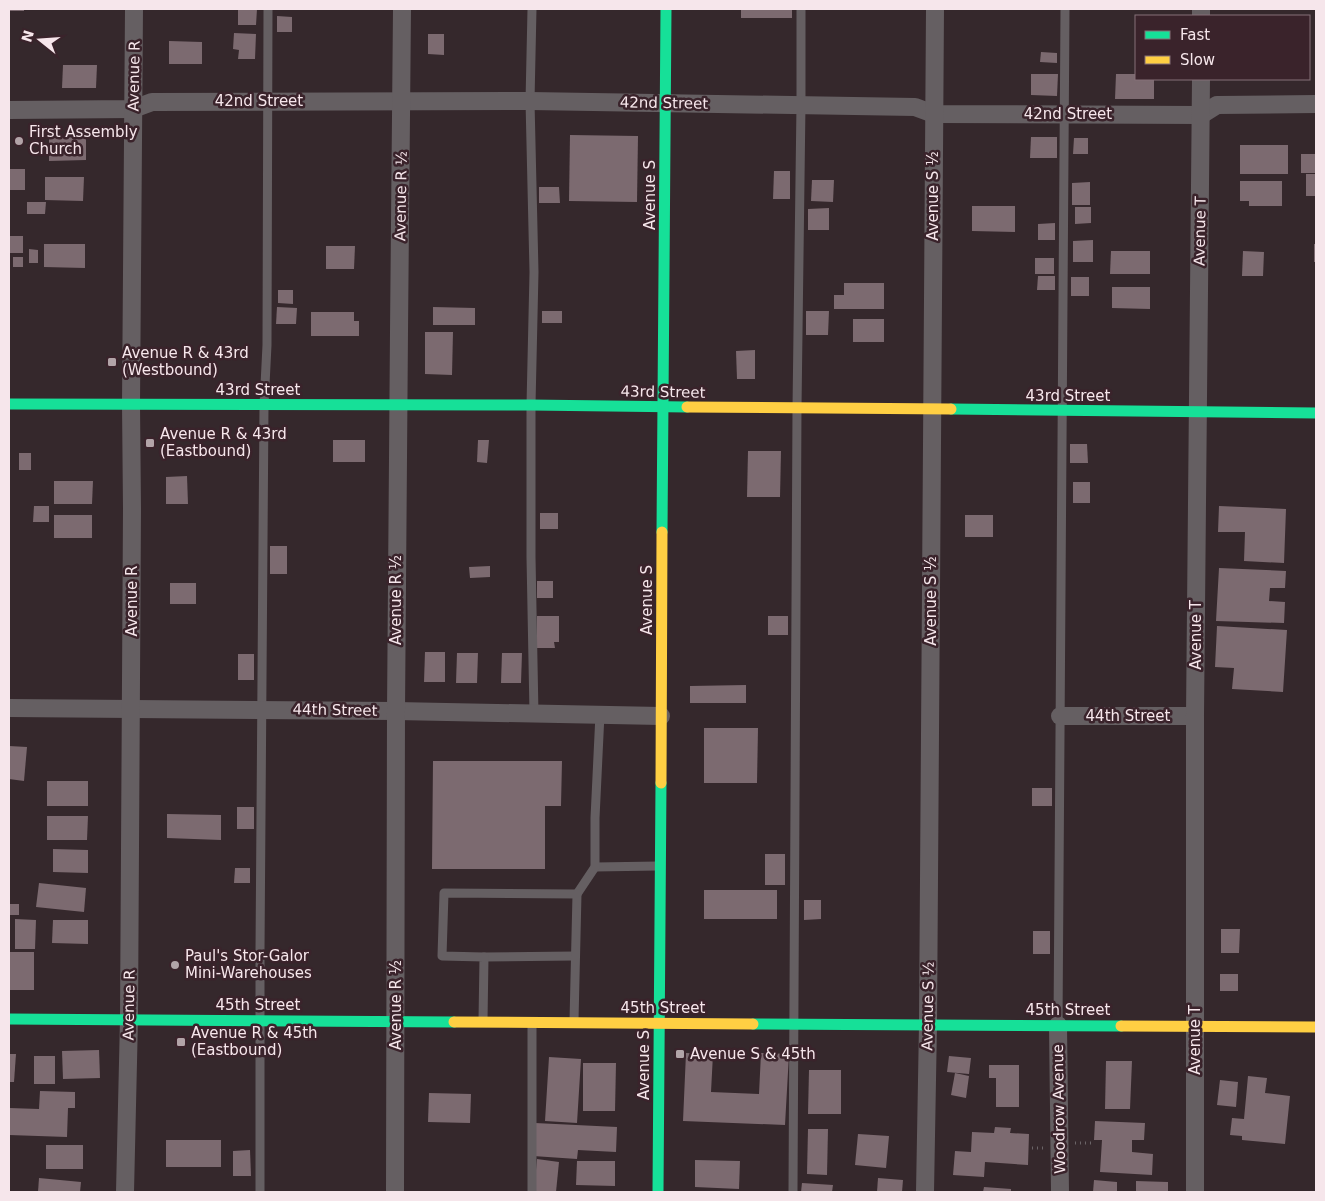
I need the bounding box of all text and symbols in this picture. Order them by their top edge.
north arrow [15,15,65,65]
legend [1135,15,1310,80]
text: Fast [1180,26,1210,44]
text: N [18,28,37,44]
street label: Avenue R [124,40,144,112]
text: Slow [1180,51,1215,69]
street label: 42nd Street [215,92,303,110]
street label: 42nd Street [620,93,708,113]
street label: 42nd Street [1024,105,1112,123]
place label: First Assembly Church [29,123,138,158]
marker: First Assembly Church [13,135,25,147]
street label: Avenue R ½ [391,151,411,241]
street label: Avenue S ½ [924,151,942,241]
street label: Avenue S [641,160,659,230]
street label: Avenue T [1190,195,1210,266]
place label: Avenue R & 43rd (Westbound) [122,344,249,379]
marker: Avenue R & 43rd (Westbound) [106,356,118,368]
street label: 43rd Street [216,381,301,399]
street label: 43rd Street [620,382,706,402]
street label: 43rd Street [1026,387,1111,405]
place label: Avenue R & 43rd (Eastbound) [160,425,287,460]
marker: Avenue R & 43rd (Eastbound) [144,437,156,449]
street label: Avenue R ½ [387,555,405,645]
street label: Avenue S ½ [922,556,940,646]
street label: Avenue S [638,565,656,635]
street label: Avenue R [123,566,141,636]
street label: Avenue T [1187,599,1205,670]
street label: 44th Street [292,700,378,720]
street label: 44th Street [1086,707,1171,725]
place label: Paul's Stor-Galor Mini-Warehouses [185,947,312,982]
marker: Paul's Stor-Galor Mini-Warehouses [169,959,181,971]
street label: Avenue R ½ [387,960,405,1050]
street label: Avenue S ½ [918,961,938,1051]
street label: Avenue R [119,969,139,1041]
street label: 45th Street [216,996,301,1014]
street label: 45th Street [621,999,706,1017]
street label: 45th Street [1026,1001,1111,1019]
street label: Avenue T [1186,1004,1204,1075]
place label: Avenue R & 45th (Eastbound) [191,1024,318,1059]
street label: Avenue S [635,1030,653,1100]
marker: Avenue R & 45th (Eastbound) [175,1036,187,1048]
street label: Woodrow Avenue [1049,1044,1069,1174]
place label: Avenue S & 45th [690,1045,816,1063]
marker: Avenue S & 45th [674,1048,686,1060]

